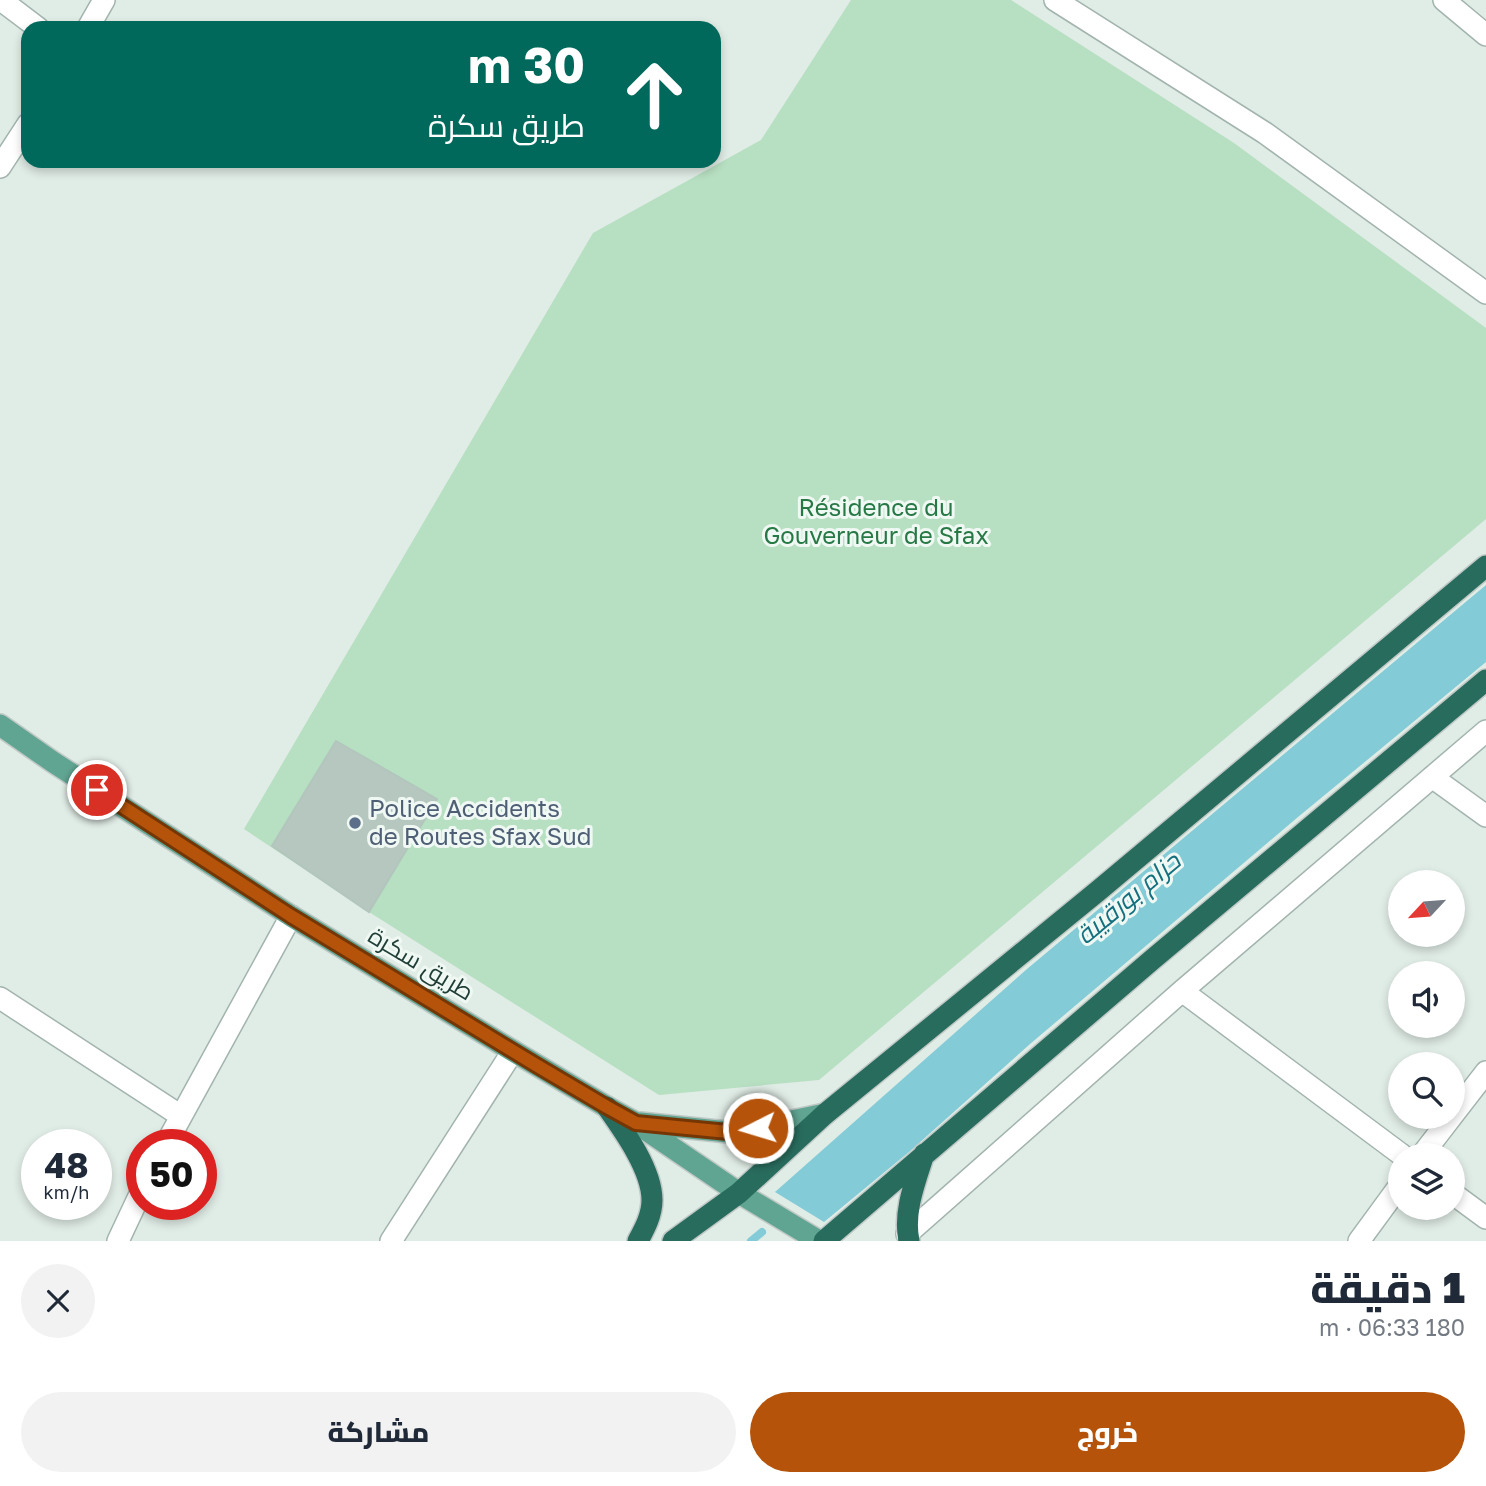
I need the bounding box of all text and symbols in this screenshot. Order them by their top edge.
text: 30 m [468,35,585,94]
icon: ahead [609,49,700,140]
text: طريق سكرة [428,106,585,144]
park label: Résidence du Gouverneur de Sfax [763,492,989,549]
pin [67,760,127,820]
icon: arrive [78,771,116,809]
place label: Police Accidents de Routes Sfax Sud [369,793,591,850]
marker: Police Accidents de Routes Sfax Sud [347,815,363,831]
water label: حزام بورقيبة [1069,844,1189,953]
north arrow [1388,870,1465,947]
map controls [1388,870,1465,1220]
street label: طريق سكرة [363,920,480,1007]
button: sound [1388,961,1465,1038]
button: search [1388,1052,1465,1129]
position arrow [721,1091,795,1165]
speed limit sign: 50 [126,1129,217,1220]
button: layers [1388,1143,1465,1220]
text: 48 [44,1144,89,1186]
text: km/h [44,1181,89,1203]
text: 1 دقيقة [1310,1262,1465,1312]
button: close [21,1264,95,1338]
text: 180 m · 06:33 [1319,1313,1465,1341]
button: مشاركة [21,1392,736,1472]
button: خروج [750,1392,1465,1472]

